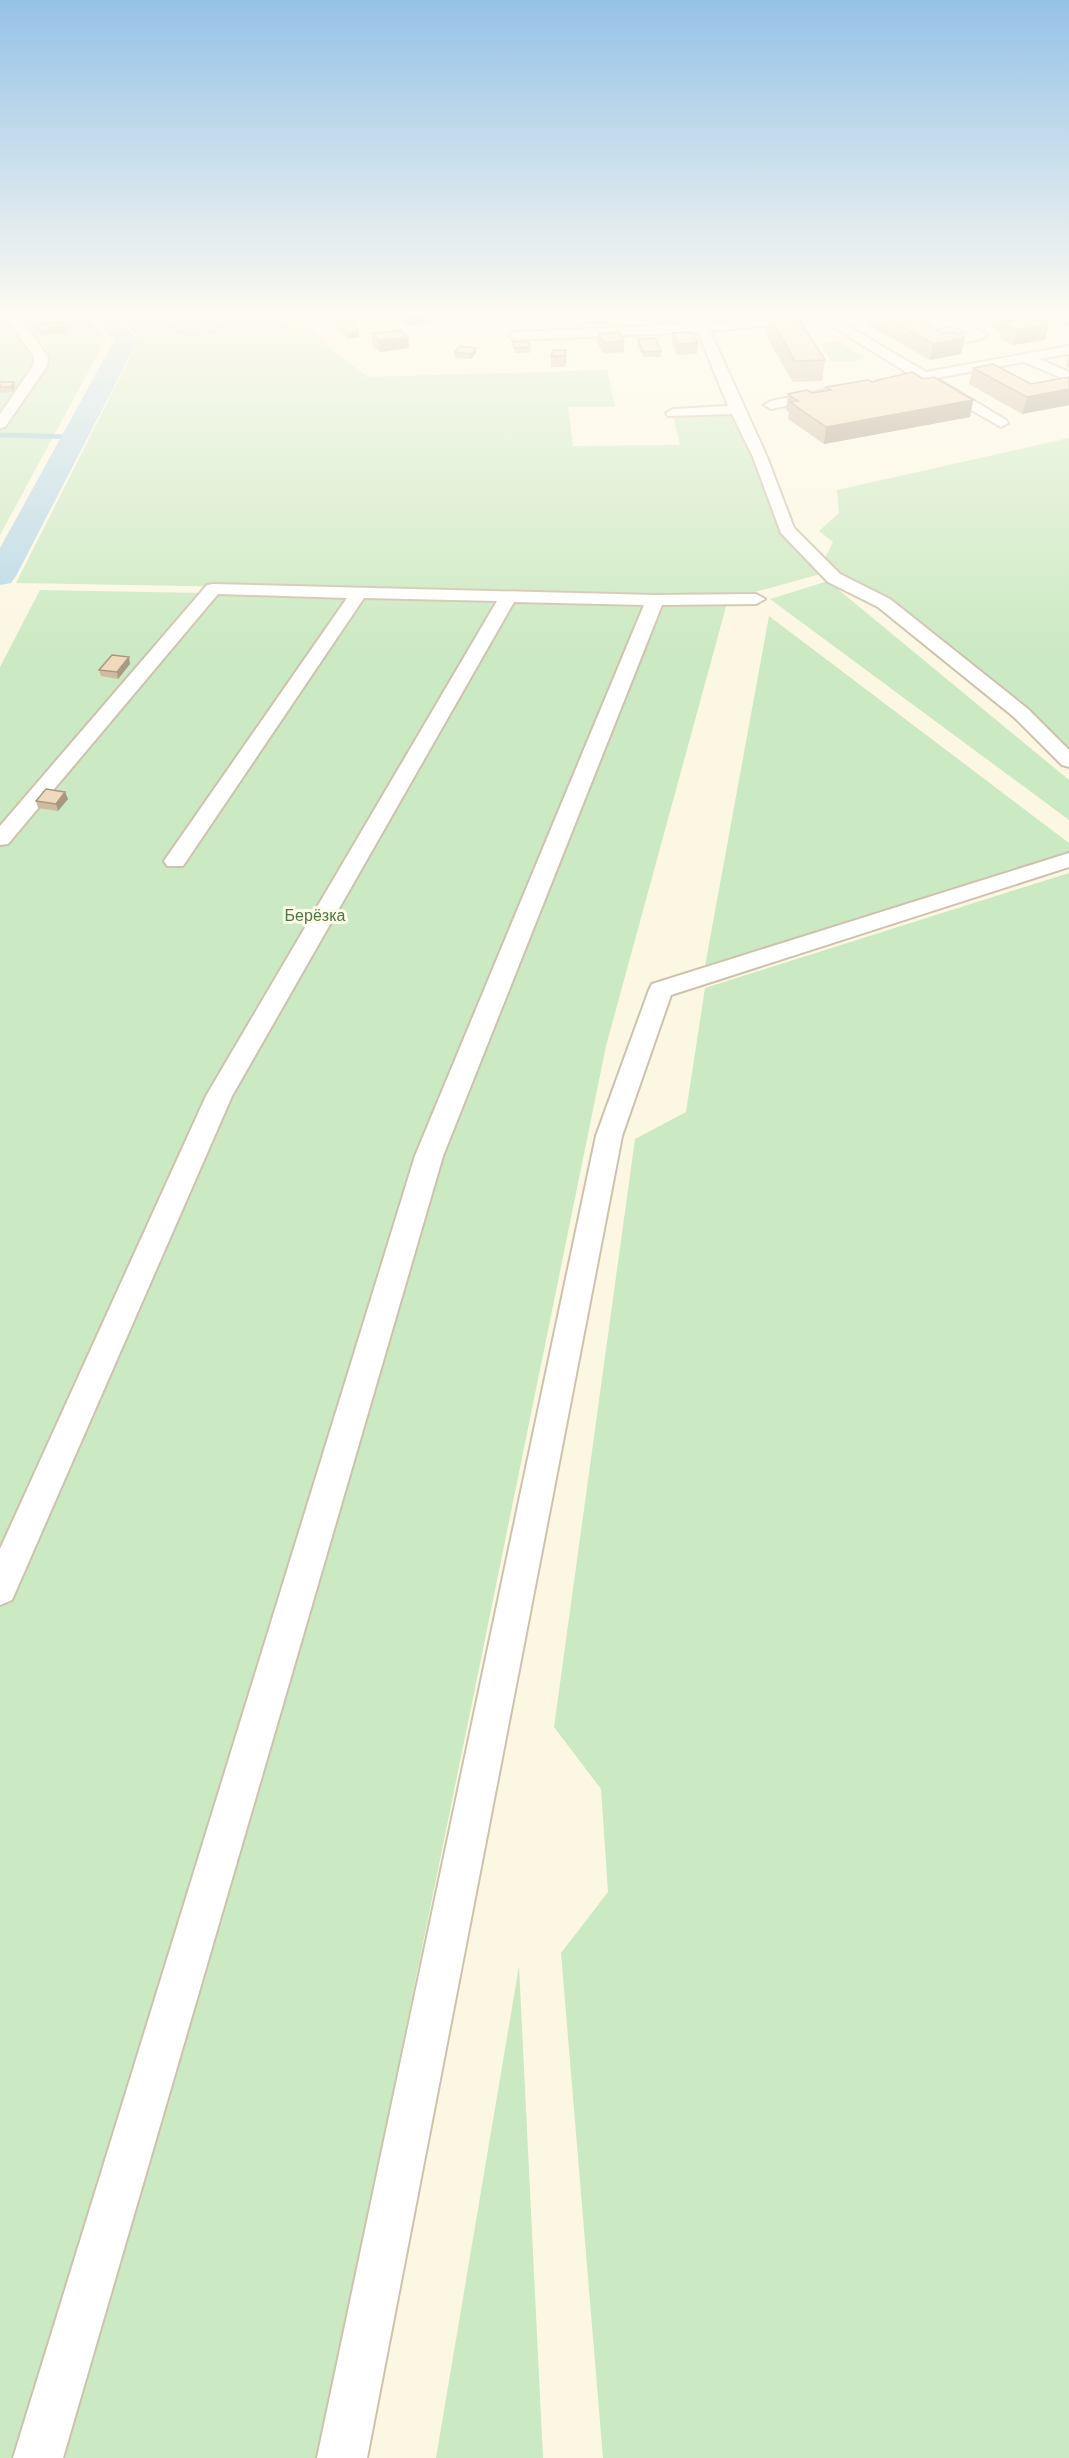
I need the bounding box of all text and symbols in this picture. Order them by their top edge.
park label: Берёзка [285,907,345,924]

